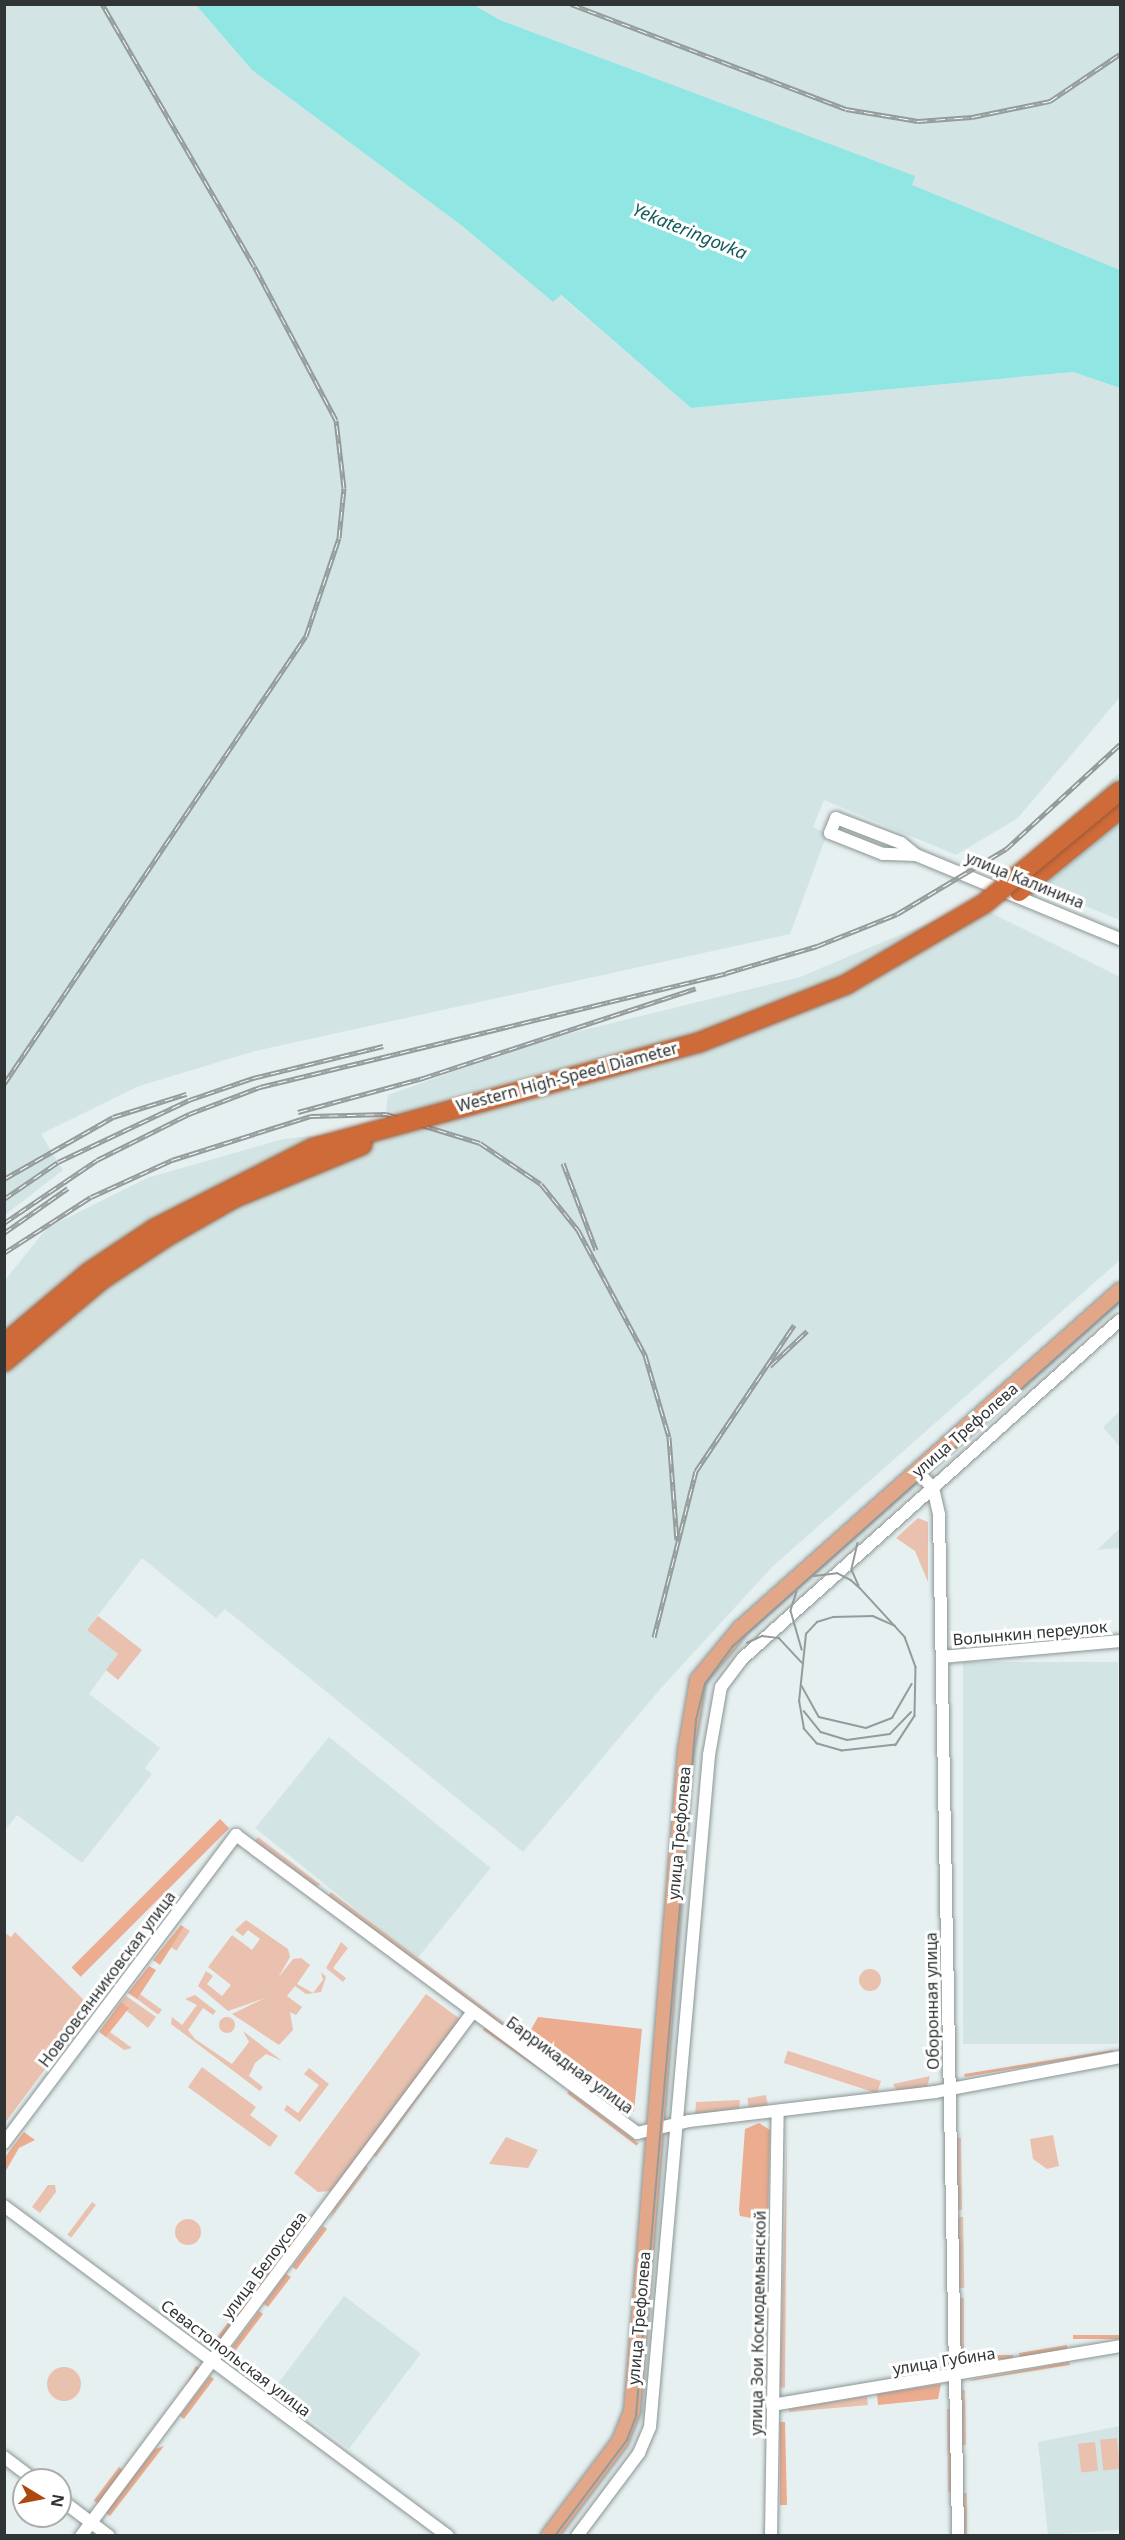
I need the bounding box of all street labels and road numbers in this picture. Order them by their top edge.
street label: улица Калинина [963,847,1087,913]
street label: Western High-Speed Diameter [454,1038,680,1116]
street label: улица Трефолева [908,1379,1022,1481]
street label: Волынкин переулок [952,1617,1108,1649]
street label: улица Трефолева [664,1765,694,1901]
street label: Новоовсянниковская улица [35,1887,179,2071]
street label: Оборонная улица [921,1932,943,2070]
street label: Баррикадная улица [503,2012,637,2118]
street label: улица Белоусова [217,2208,311,2322]
street label: улица Зои Космодемьянской [746,2210,770,2436]
street label: улица Трефолева [624,2250,654,2386]
street label: Севастопольская улица [157,2295,315,2421]
street label: улица Губина [891,2343,997,2379]

